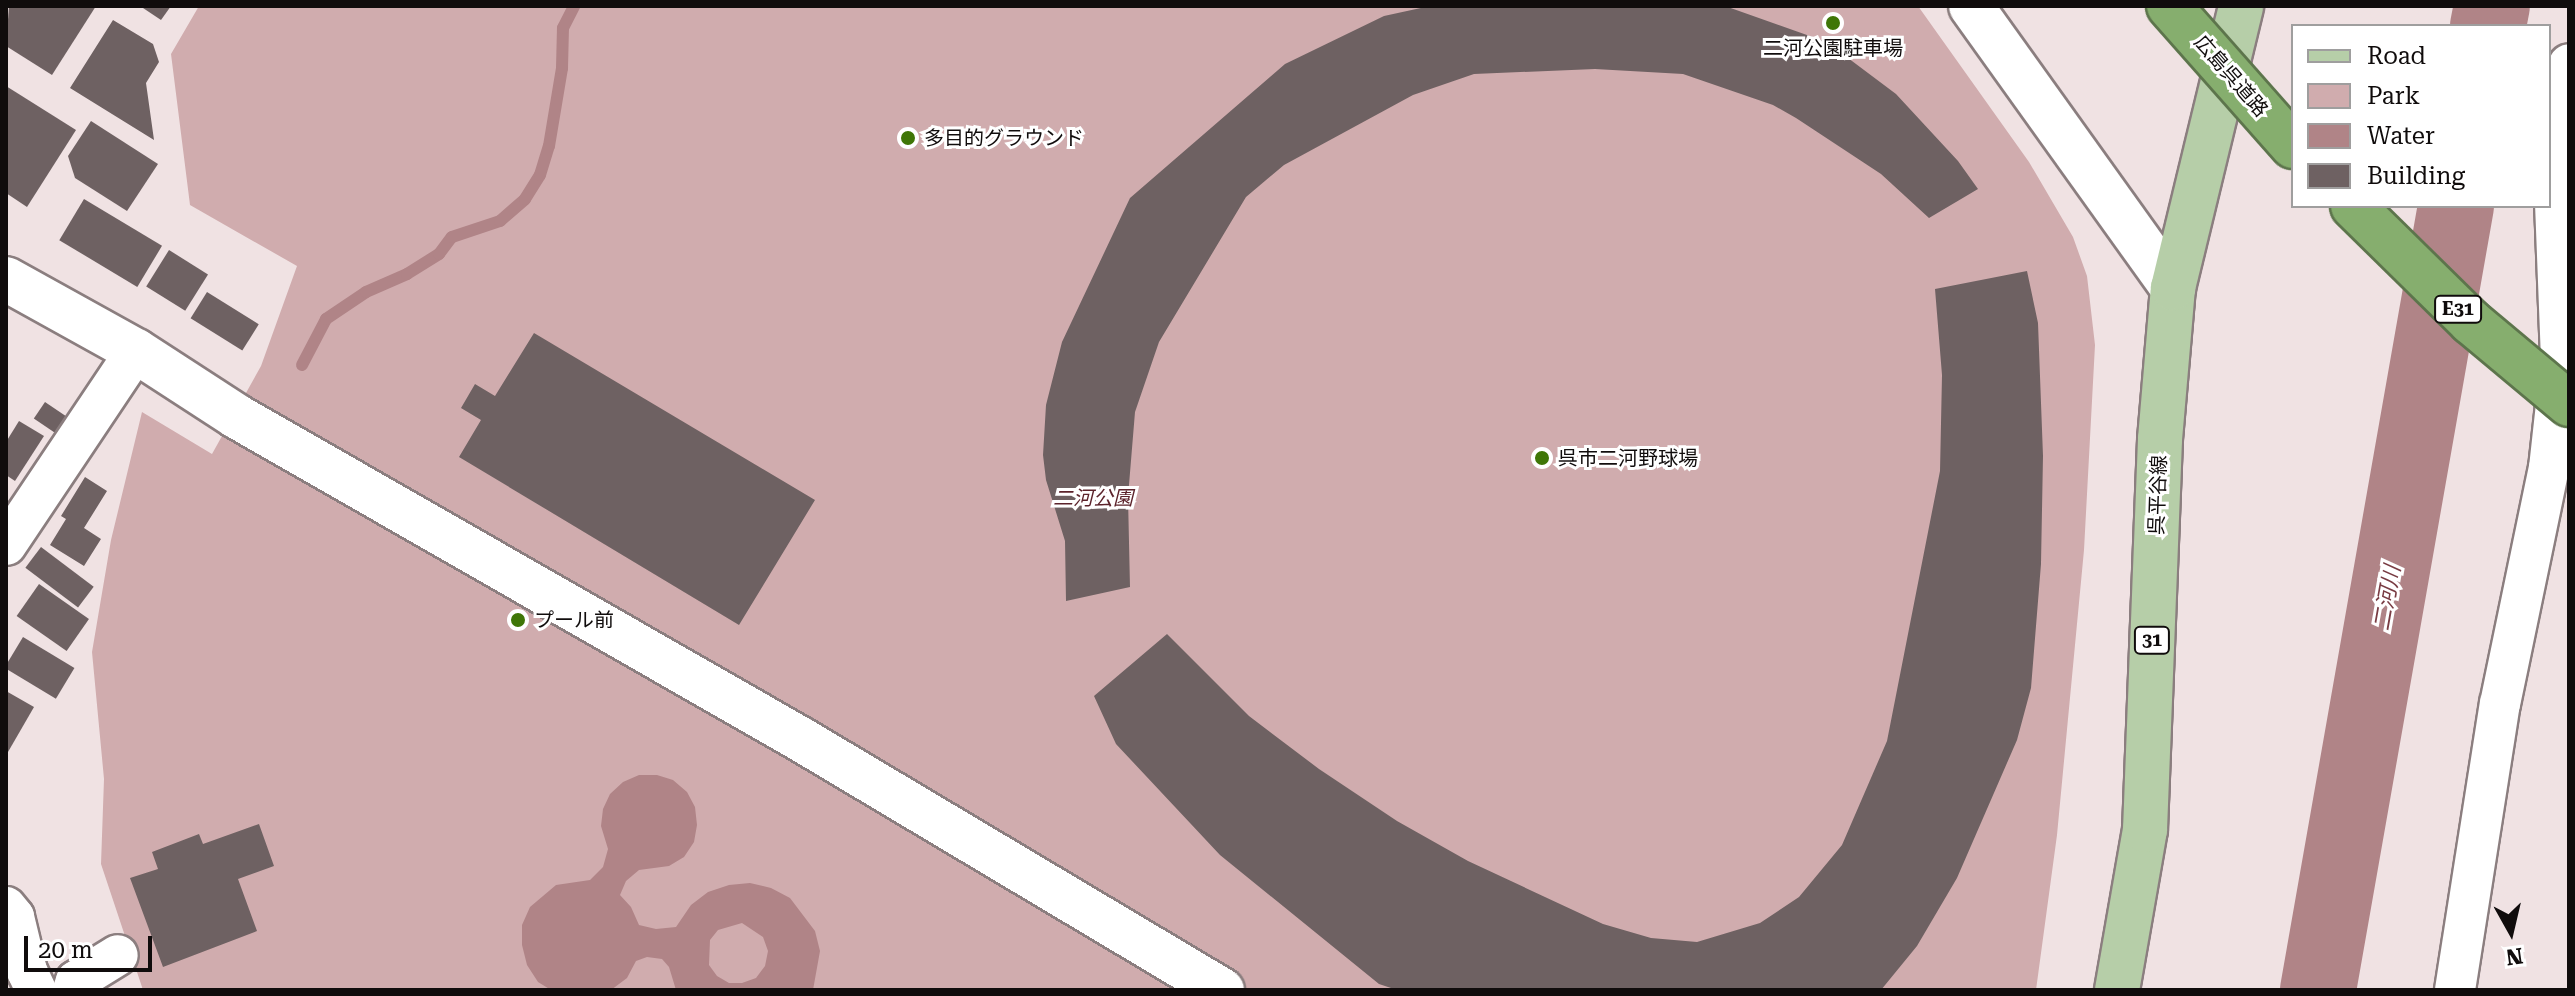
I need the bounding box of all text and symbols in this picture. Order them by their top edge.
marker: 二河公園駐車場 [1824,14,1842,32]
legend [2291,24,2551,208]
street label: 広島呉道路 [2189,30,2273,122]
place label: 二河公園駐車場 [1763,36,1903,60]
text: Road [2367,42,2426,70]
text: Park [2367,82,2420,110]
text: Water [2367,122,2435,150]
place label: 多目的グラウンド [924,126,1084,150]
marker: 多目的グラウンド [899,129,917,147]
text: Building [2367,162,2465,190]
road number: E31 [2434,295,2482,323]
place label: 呉市二河野球場 [1558,446,1698,470]
marker: 呉市二河野球場 [1533,449,1551,467]
street label: 呉平谷線 [2145,455,2171,535]
park label: 二河公園 [1053,486,1133,510]
water label: 二河川 [2368,563,2406,633]
place label: プール前 [534,608,614,632]
marker: プール前 [509,611,527,629]
road number: 31 [2132,626,2172,654]
north arrow [2471,892,2551,972]
scale bar [28,920,156,970]
text: 20 m [38,936,93,964]
text: N [2504,943,2525,970]

